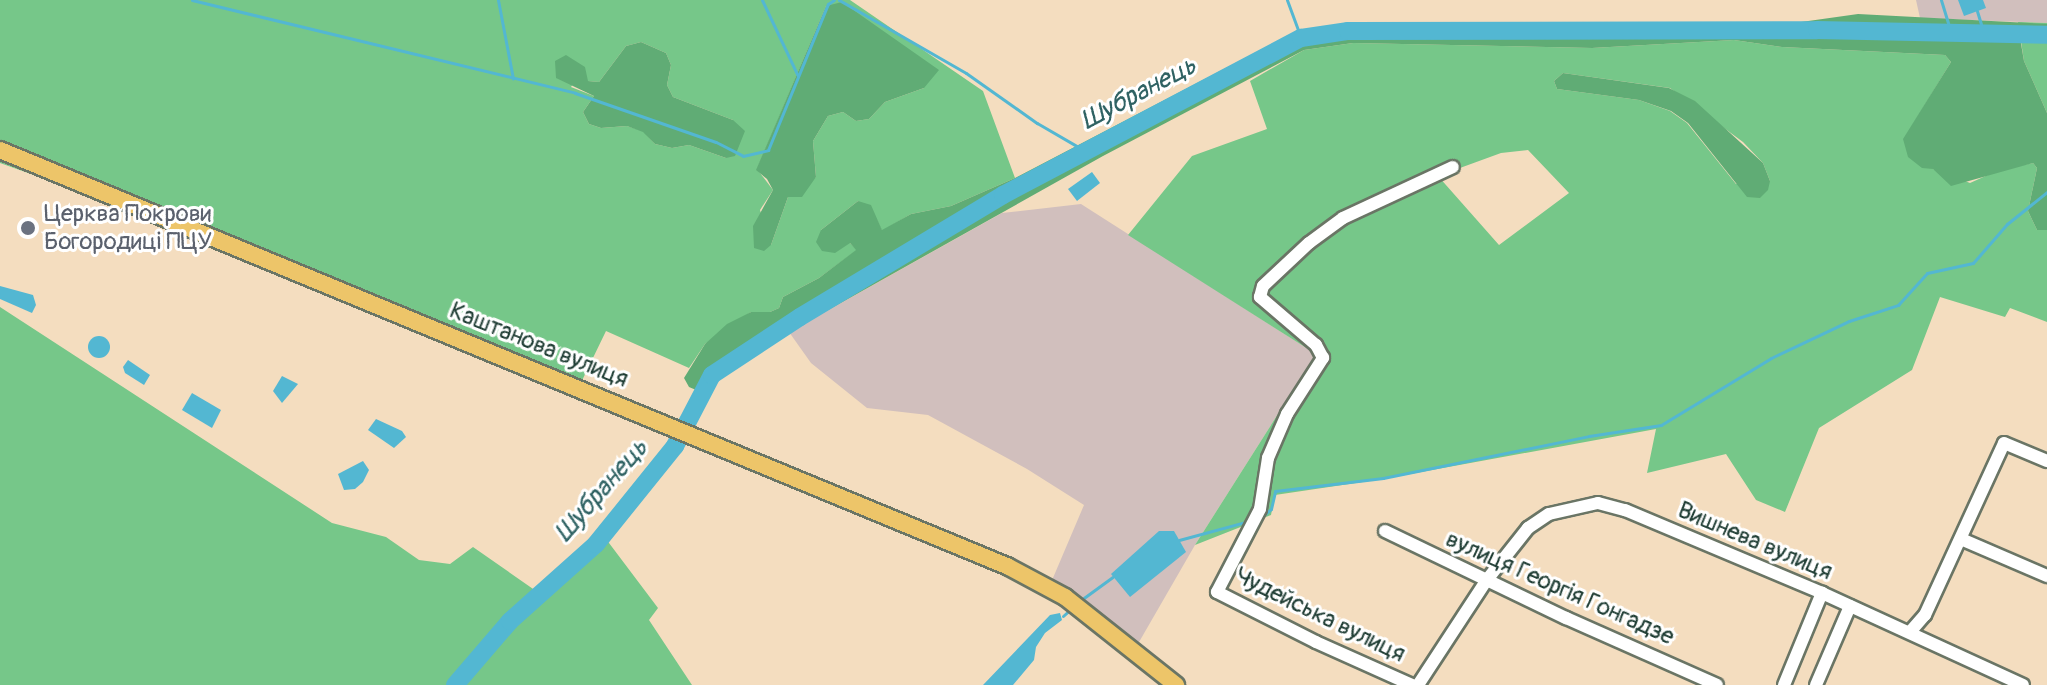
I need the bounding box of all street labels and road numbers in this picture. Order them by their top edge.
street label: Каштанова вулиця [446,296,632,394]
street label: Вишнева вулиця [1673,496,1837,586]
street label: вулиця Георгія Гонгадзе [1441,525,1679,651]
street label: Чудейська вулиця [1230,561,1410,669]

